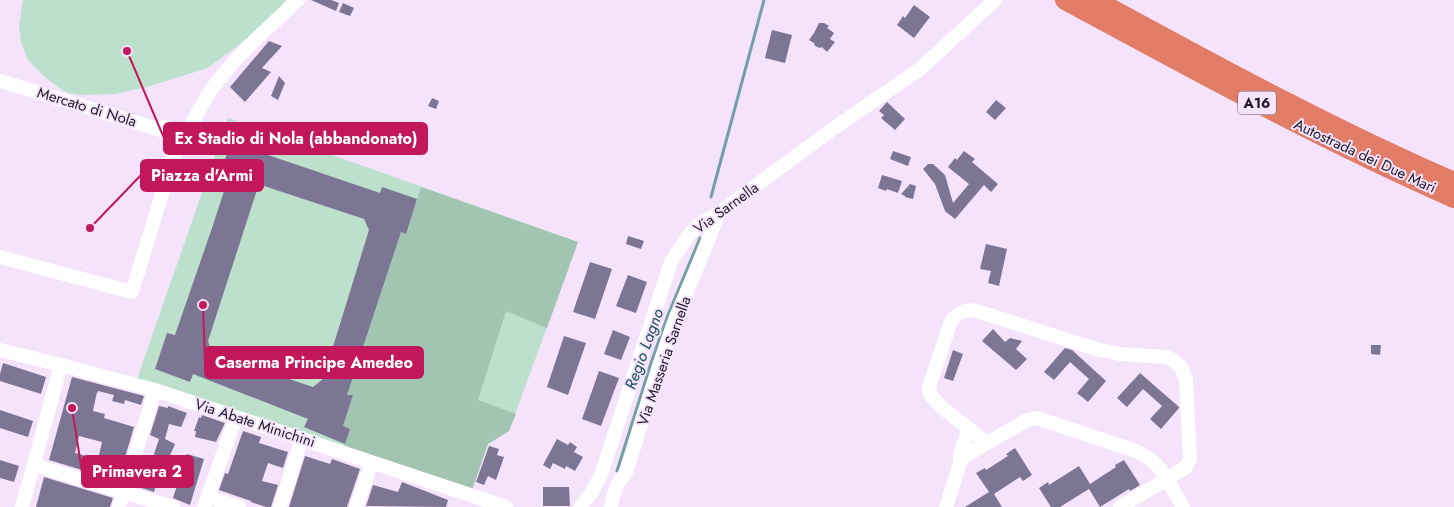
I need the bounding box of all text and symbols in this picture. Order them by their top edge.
street label: Mercato di Nola [35,81,139,133]
road number: A16 [1238,92,1276,115]
street label: Autostrada dei Due Mari [1290,113,1440,199]
callout: Ex Stadio di Nola (abbandonato) [164,123,427,154]
text: Ex Stadio di Nola (abbandonato) [175,127,417,150]
callout: Piazza d'Armi [141,160,263,191]
text: Piazza d'Armi [151,164,253,187]
street label: Via Sarnella [689,177,763,239]
street label: Via Masseria Sarnella [631,293,697,429]
water label: Regio Lagno [619,305,669,392]
callout: Caserma Principe Amedeo [205,347,423,378]
text: Caserma Principe Amedeo [215,351,413,374]
street label: Via Abate Minichini [192,393,318,453]
callout: Primavera 2 [82,456,193,487]
text: Primavera 2 [92,460,182,483]

